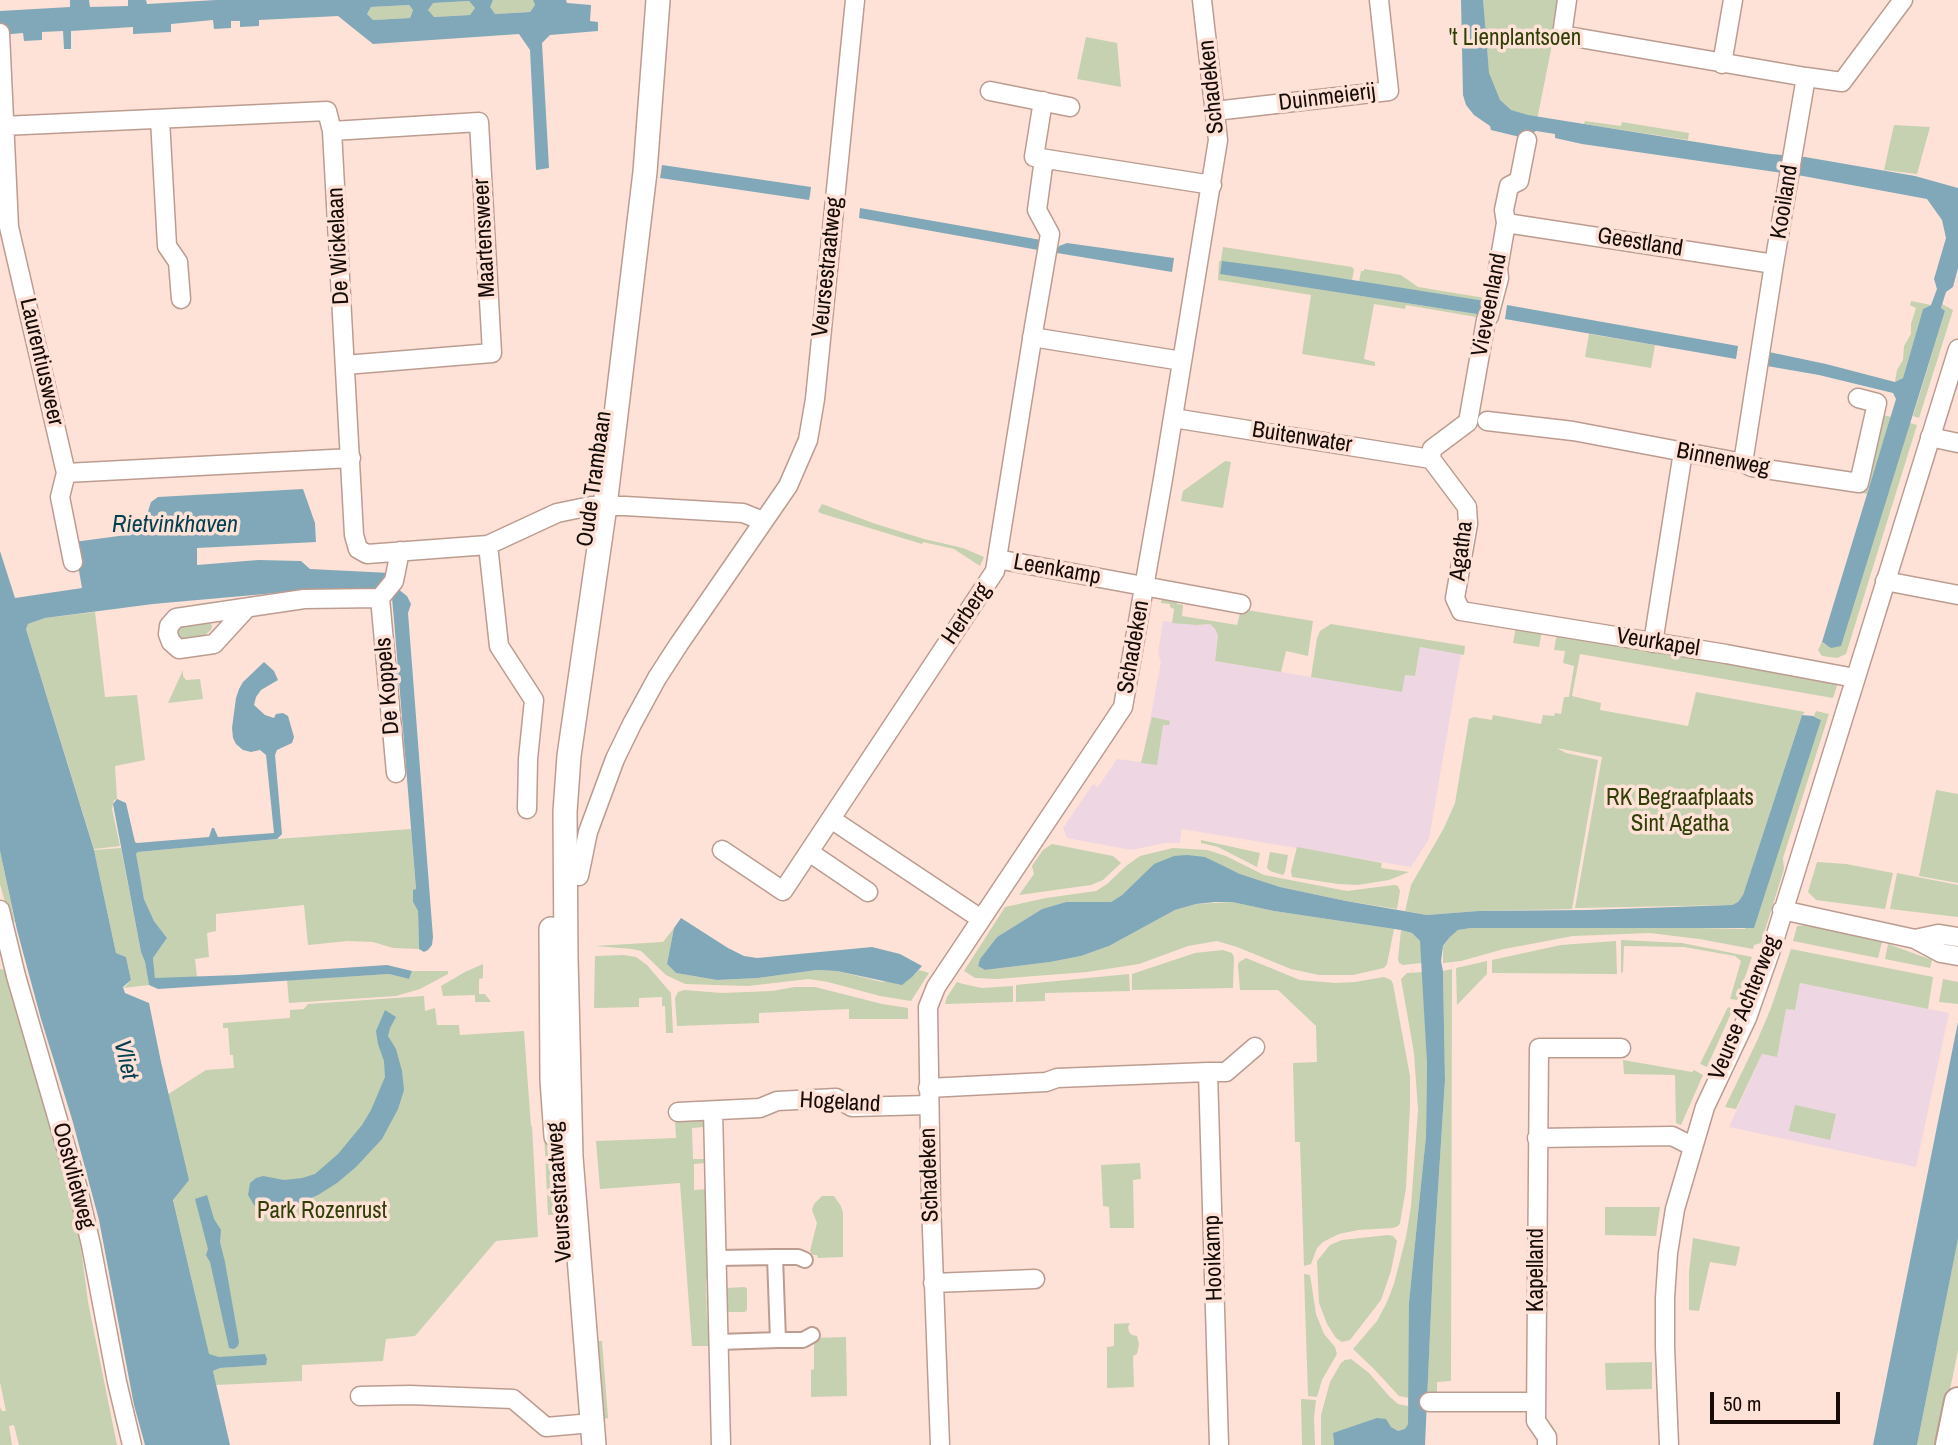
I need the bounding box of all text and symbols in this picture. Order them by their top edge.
park label: 't Lienplantsoen [1449,25,1581,53]
street label: Schadeken [1193,39,1231,135]
street label: Duinmeierij [1277,78,1377,118]
street label: Kooiland [1766,163,1804,241]
street label: Maartensweer [468,178,502,298]
street label: De Wickelaan [322,187,356,305]
street label: Veursestraatweg [807,196,849,338]
street label: Geestland [1595,223,1685,263]
street label: Vieveenland [1466,251,1514,359]
street label: Laurentiusweer [13,296,69,428]
street label: Oude Trambaan [572,409,618,549]
street label: Buitenwater [1250,416,1354,460]
street label: Binnenweg [1674,437,1772,483]
water label: Rietvinkhaven [112,512,238,540]
street label: Agatha [1445,520,1479,582]
street label: Leenkamp [1011,549,1103,591]
street label: Herberg [937,578,997,650]
street label: Schadeken [1112,598,1156,696]
street label: Veurkapel [1614,623,1702,663]
street label: De Koppels [370,636,406,736]
park label: RK Begraafplaats Sint Agatha [1606,785,1754,839]
street label: Veurse Achterweg [1704,932,1786,1084]
water label: Vliet [107,1038,143,1082]
street label: Hogeland [799,1087,881,1119]
street label: Oostvlietweg [46,1120,100,1232]
street label: Veursestraatweg [541,1121,579,1263]
street label: Schadeken [915,1127,945,1223]
park label: Park Rozenrust [257,1198,387,1226]
street label: Hooikamp [1199,1215,1229,1301]
street label: Kapelland [1523,1228,1551,1312]
scale bar [1713,1378,1842,1422]
text: 50 m [1723,1389,1761,1418]

